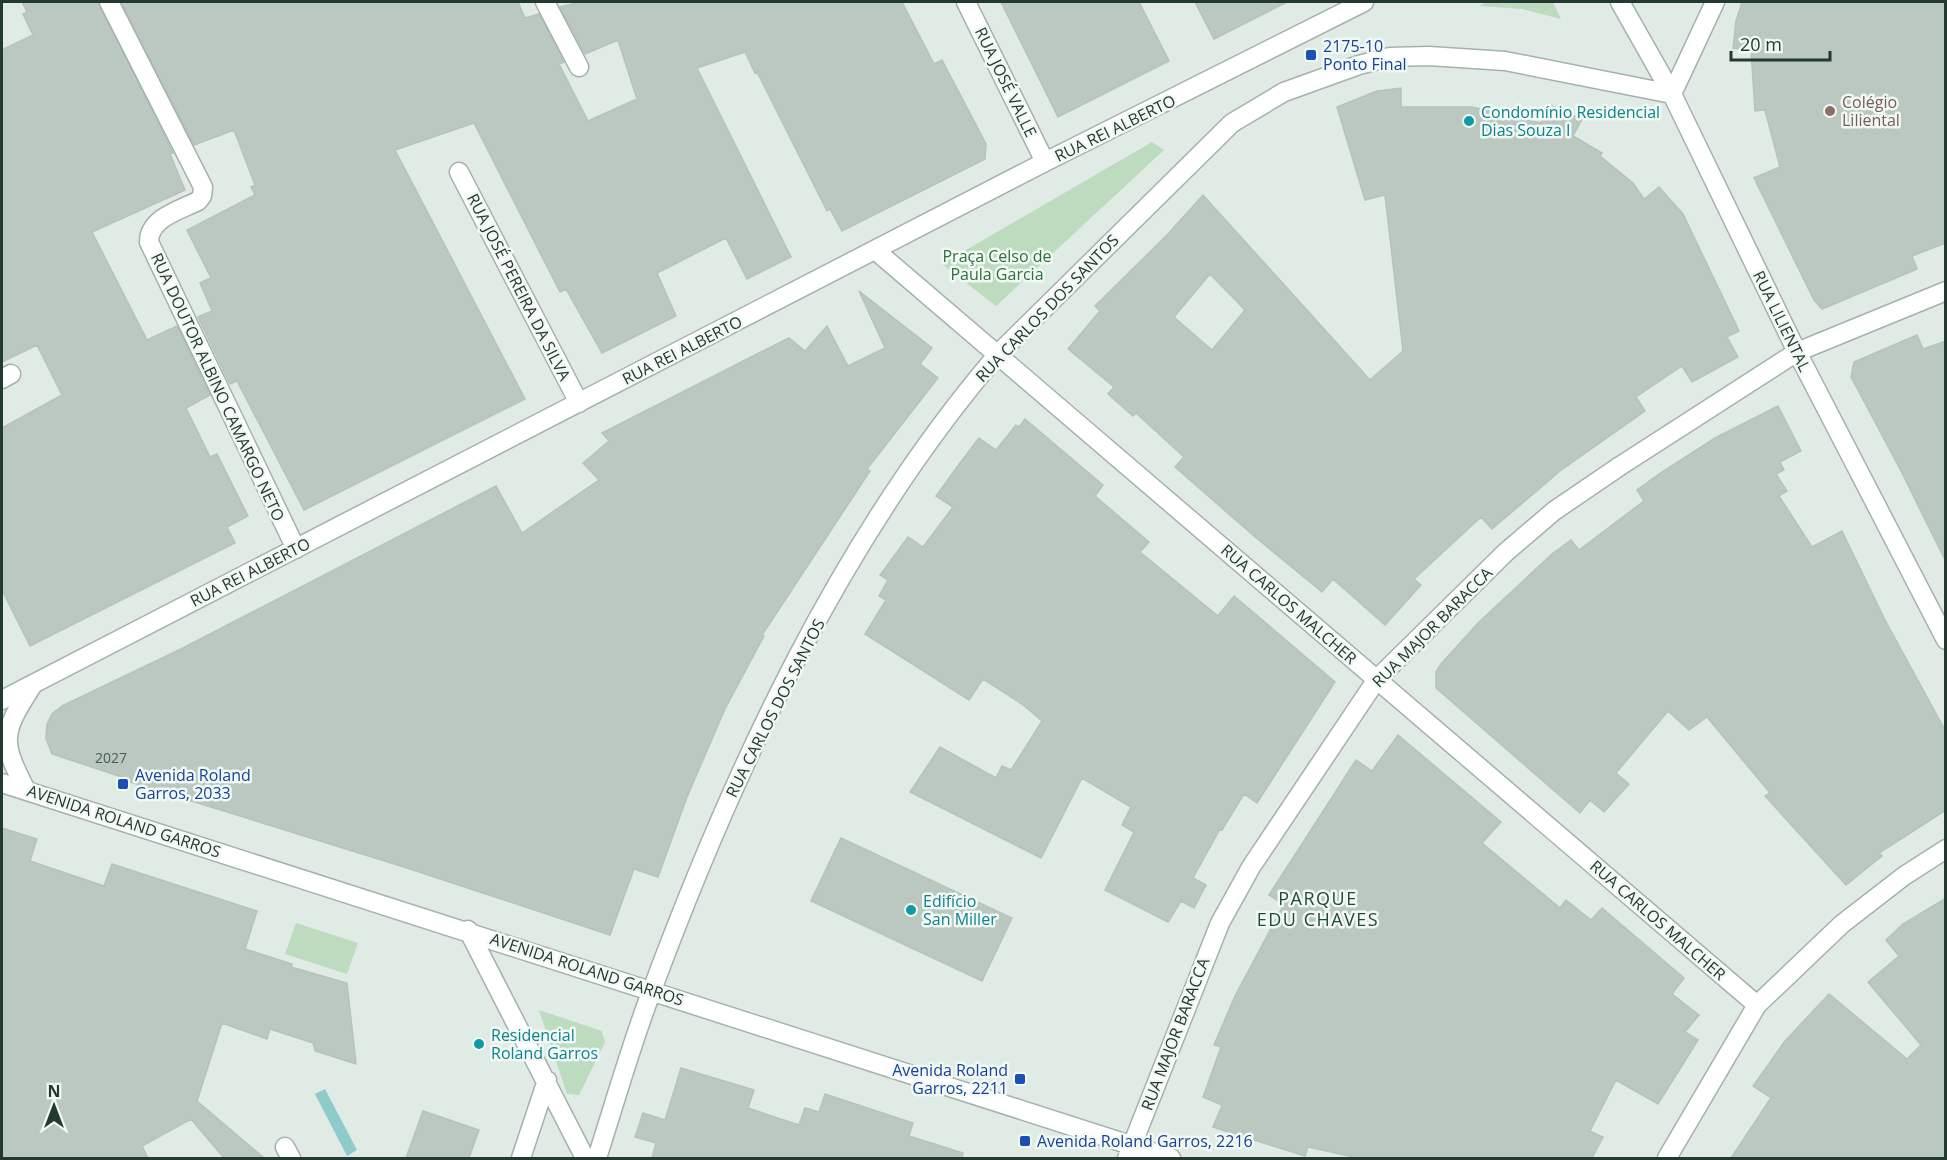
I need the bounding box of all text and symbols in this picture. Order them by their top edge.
street label: RUA JOSÉ VALLE [970,23,1042,141]
scale bar [1731,24,1830,62]
text: 20 m [1740,32,1782,56]
place label: 2175-10 Ponto Final [1323,35,1407,75]
marker: 2175-10 Ponto Final [1304,48,1318,62]
street label: RUA REI ALBERTO [1051,89,1179,167]
place label: Colégio Liliental [1842,91,1900,131]
place label: Condomínio Residencial Dias Souza I [1481,101,1660,141]
marker: Colégio Liliental [1823,104,1837,118]
marker: Condomínio Residencial Dias Souza I [1462,114,1476,128]
street label: RUA JOSÉ PEREIRA DA SILVA [462,190,576,385]
street label: RUA CARLOS DOS SANTOS [970,229,1124,387]
park label: Praça Celso de Paula Garcia [942,245,1052,285]
street label: RUA DOUTOR ALBINO CAMARGO NETO [146,249,290,525]
street label: RUA LILIENTAL [1748,267,1816,375]
street label: RUA REI ALBERTO [618,310,746,390]
street label: RUA REI ALBERTO [186,532,314,612]
street label: RUA CARLOS MALCHER [1216,539,1362,669]
street label: RUA MAJOR BARACCA [1367,561,1498,692]
street label: RUA CARLOS DOS SANTOS [720,615,830,801]
house number: 2027 [95,748,127,767]
place label: Avenida Roland Garros, 2033 [135,764,251,804]
marker: Avenida Roland Garros, 2033 [116,777,130,791]
street label: AVENIDA ROLAND GARROS [24,779,224,863]
street label: RUA CARLOS MALCHER [1585,855,1731,985]
district label: PARQUE EDU CHAVES [1257,886,1379,931]
place label: Edifício San Miller [923,890,997,930]
marker: Edifício San Miller [904,903,918,917]
street label: AVENIDA ROLAND GARROS [487,927,687,1011]
street label: RUA MAJOR BARACCA [1136,954,1215,1113]
place label: Residencial Roland Garros [491,1024,598,1064]
marker: Residencial Roland Garros [472,1037,486,1051]
place label: Avenida Roland Garros, 2211 [892,1059,1008,1099]
marker: Avenida Roland Garros, 2211 [1013,1072,1027,1086]
north arrow [24,1076,84,1136]
text: N [47,1080,61,1102]
place label: Avenida Roland Garros, 2216 [1037,1130,1253,1152]
marker: Avenida Roland Garros, 2216 [1018,1134,1032,1148]

